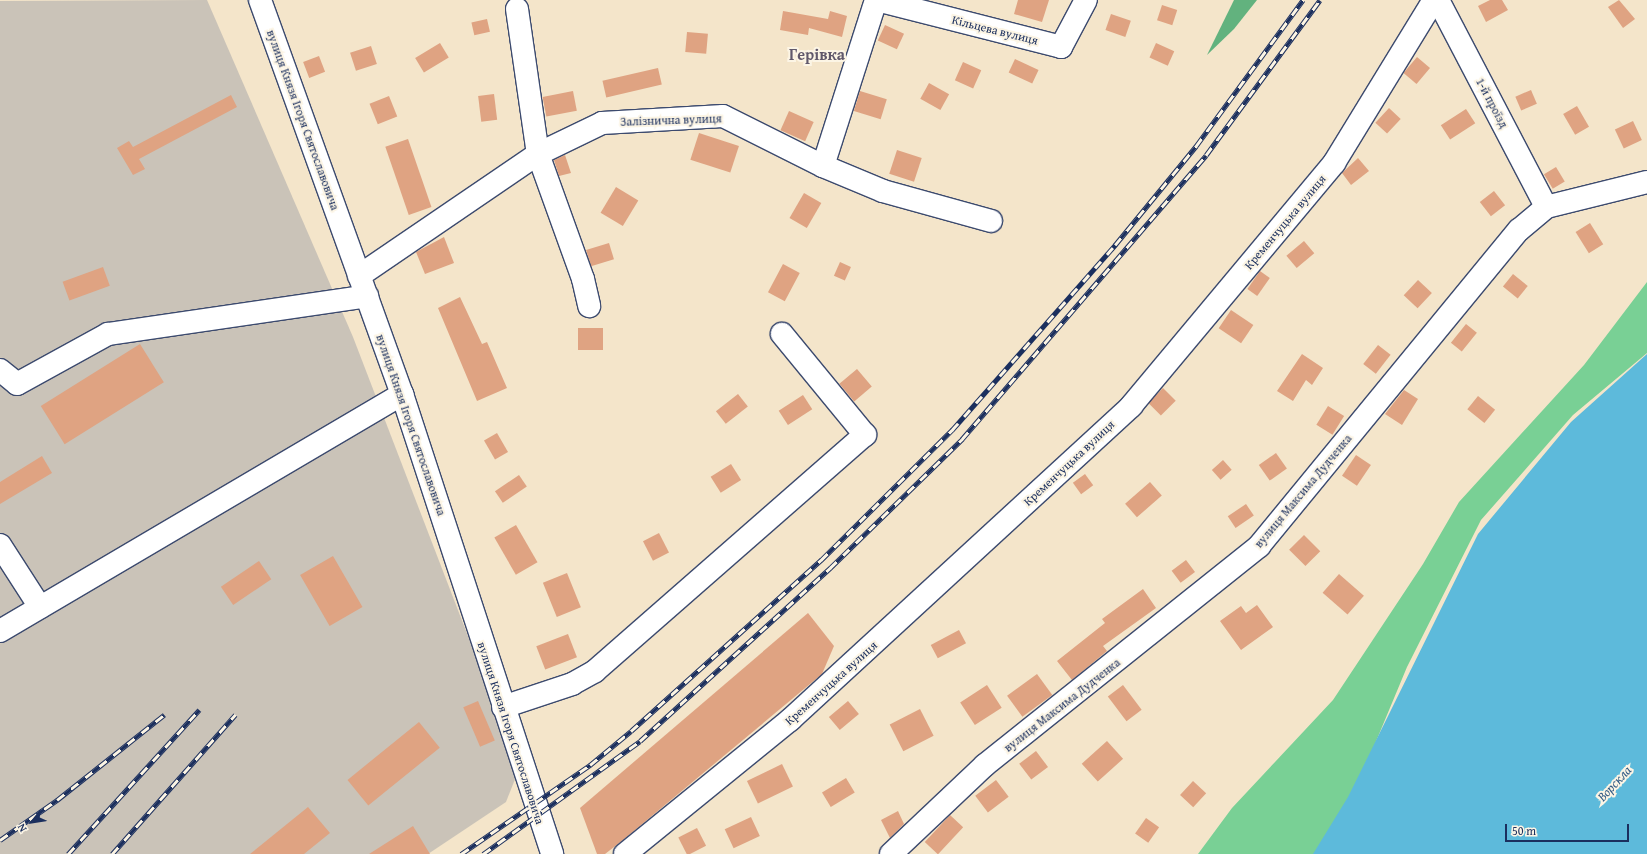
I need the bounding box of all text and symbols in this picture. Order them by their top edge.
street label: Кільцева вулиця [950,12,1040,48]
street label: вулиця Князя Ігоря Святославовича [264,28,342,212]
district label: Герівка [789,44,845,64]
street label: 1-й проїзд [1473,76,1511,130]
street label: Залізнична вулиця [620,111,722,129]
street label: Кременчуцька вулиця [1241,172,1329,272]
street label: вулиця Князя Ігоря Святославовича [373,332,449,518]
street label: Кременчуцька вулиця [1021,417,1117,509]
street label: вулиця Максима Дудченка [1251,431,1355,551]
street label: Кременчуцька вулиця [782,638,880,728]
street label: вулиця Князя Ігоря Святославовича [475,640,547,826]
street label: вулиця Максима Дудченка [1001,655,1123,755]
water label: Ворскла [1595,763,1635,805]
north arrow [12,802,52,842]
scale bar [1507,816,1631,842]
text: N [13,821,30,835]
text: 50 m [1512,822,1536,839]

